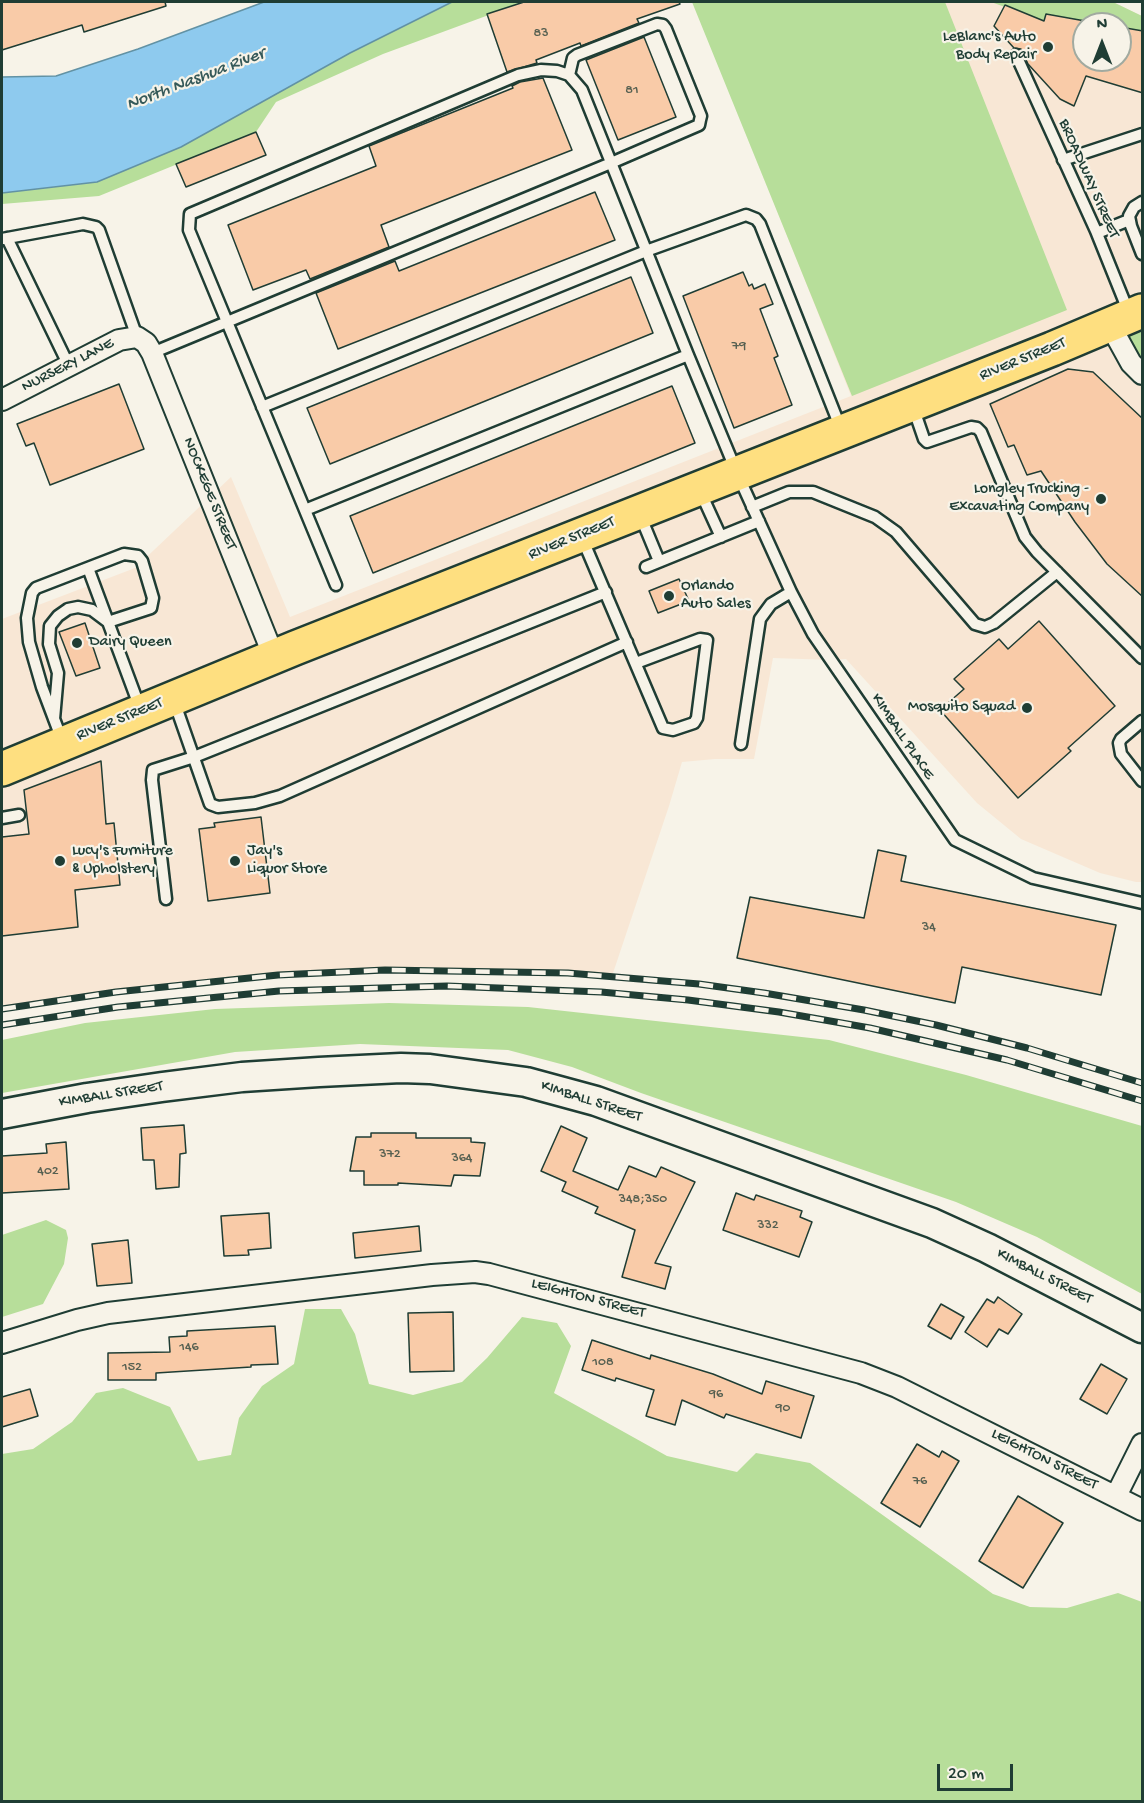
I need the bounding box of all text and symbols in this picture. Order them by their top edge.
north arrow [1072,12,1132,72]
text: N [1097,16,1107,35]
house number: 83 [534,26,548,42]
place label: LeBlanc's Auto Body Repair [943,28,1036,66]
marker: LeBlanc's Auto Body Repair [1041,40,1055,54]
water label: North Nashua River [124,44,268,116]
house number: 81 [625,83,639,99]
street label: BROADWAY STREET [1053,116,1123,242]
street label: RIVER STREET [977,334,1069,386]
street label: NURSERY LANE [19,335,117,397]
house number: 79 [732,339,746,355]
street label: NOCKEGE STREET [178,435,240,553]
place label: Longley Trucking - Excavating Company [949,480,1089,518]
marker: Longley Trucking - Excavating Company [1094,492,1108,506]
street label: RIVER STREET [526,513,618,565]
place label: Orlando Auto Sales [681,577,751,615]
marker: Orlando Auto Sales [662,589,676,603]
place label: Dairy Queen [89,633,171,653]
marker: Dairy Queen [70,636,84,650]
street label: KIMBALL PLACE [866,690,938,784]
street label: RIVER STREET [74,694,166,746]
place label: Mosquito Squad [908,698,1015,718]
marker: Mosquito Squad [1020,701,1034,715]
place label: Lucy's Furniture & Upholstery [72,842,173,880]
place label: Jay's Liquor Store [247,842,327,880]
marker: Lucy's Furniture & Upholstery [53,854,67,868]
marker: Jay's Liquor Store [228,854,242,868]
house number: 34 [922,920,936,936]
street label: KIMBALL STREET [58,1077,164,1113]
street label: KIMBALL STREET [538,1077,644,1127]
house number: 372 [379,1147,401,1163]
house number: 364 [452,1151,472,1167]
house number: 402 [37,1164,59,1180]
house number: 348;350 [619,1192,667,1208]
house number: 332 [757,1218,779,1234]
street label: KIMBALL STREET [993,1245,1095,1309]
street label: LEIGHTON STREET [529,1275,647,1323]
house number: 146 [179,1340,199,1356]
house number: 108 [592,1355,614,1371]
house number: 152 [122,1360,142,1376]
house number: 96 [709,1387,723,1403]
house number: 90 [776,1401,790,1417]
street label: LEIGHTON STREET [988,1425,1100,1495]
house number: 76 [913,1474,927,1490]
scale bar [940,1752,1016,1790]
text: 20 m [948,1764,984,1785]

